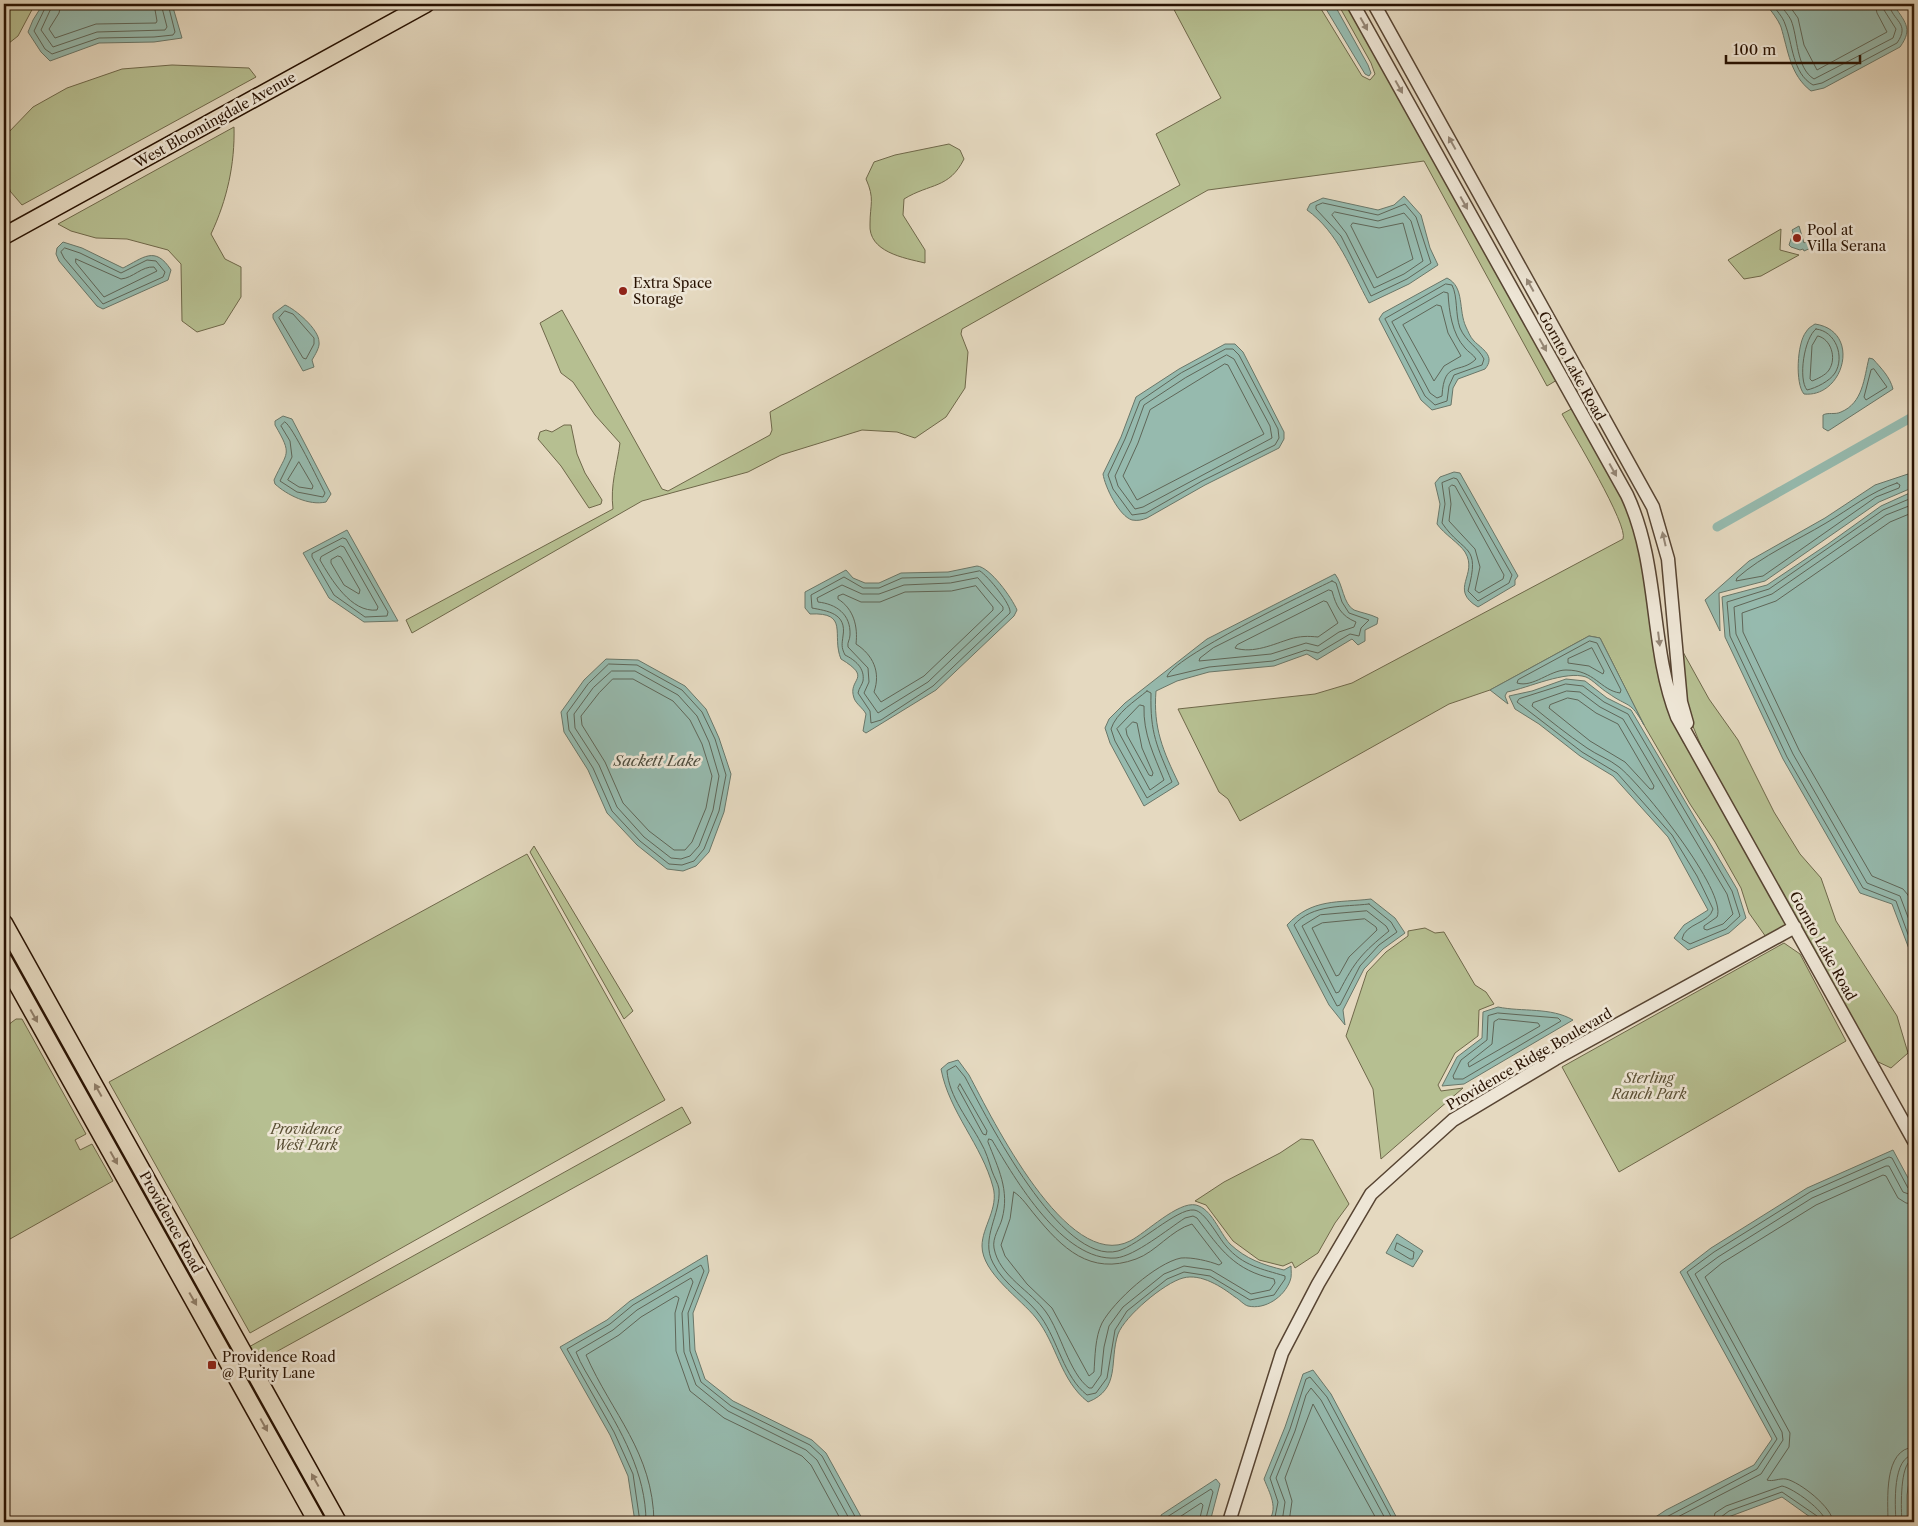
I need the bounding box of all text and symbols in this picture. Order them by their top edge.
one-way arrow [1360,17,1368,32]
scale bar [1726,32,1859,64]
text: 100 m [1733,40,1776,59]
street label: West Bloomingdale Avenue [130,68,299,172]
one-way arrow [1395,81,1404,94]
one-way arrow [1447,136,1456,149]
one-way arrow [1460,196,1468,210]
place label: Pool at Villa Serana [1806,221,1887,255]
marker: Pool at Villa Serana [1791,232,1803,244]
place label: Extra Space Storage [633,274,712,308]
one-way arrow [1526,278,1535,292]
marker: Extra Space Storage [617,285,629,297]
street label: Gornto Lake Road [1535,308,1610,424]
one-way arrow [1539,338,1547,353]
one-way arrow [1609,463,1617,478]
one-way arrow [1660,532,1668,547]
one-way arrow [1655,631,1663,647]
water label: Sackett Lake [613,751,701,770]
street label: Gornto Lake Road [1786,888,1861,1004]
street label: Providence Ridge Boulevard [1443,1004,1616,1114]
one-way arrow [30,1009,39,1022]
park label: Sterling Ranch Park [1611,1069,1687,1103]
one-way arrow [93,1083,102,1097]
park label: Providence West Park [270,1120,343,1154]
one-way arrow [109,1151,118,1164]
street label: Providence Road [136,1168,207,1276]
one-way arrow [189,1292,197,1307]
place label: Providence Road @ Purity Lane [222,1348,336,1382]
marker: Providence Road @ Purity Lane [206,1359,218,1371]
one-way arrow [259,1418,268,1432]
one-way arrow [311,1472,319,1487]

